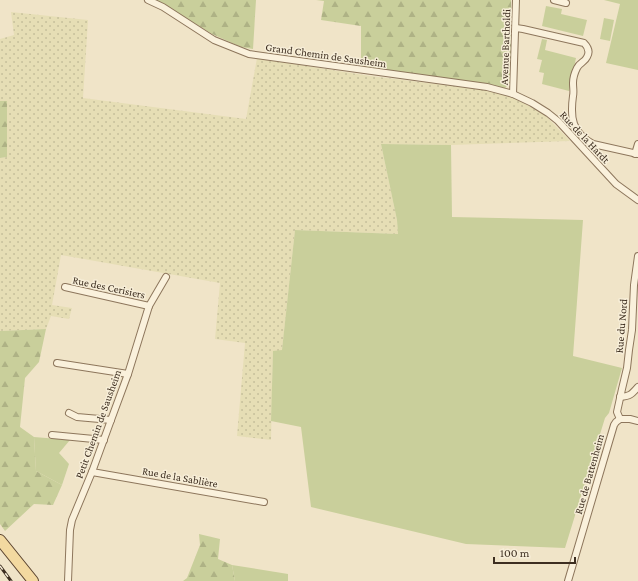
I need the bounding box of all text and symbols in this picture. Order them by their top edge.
street label: Avenue Bartholdi [498,9,512,85]
street label: Grand Chemin de Sausheim [265,41,387,69]
street label: Rue de la Hardt [558,108,612,166]
street label: Rue des Cerisiers [72,273,146,301]
street label: Rue du Nord [613,298,629,354]
street label: Petit Chemin de Sausheim [73,368,123,480]
street label: Rue de Battenheim [572,432,606,516]
street label: Rue de la Sablière [141,464,219,490]
scale bar [494,539,575,565]
text: 100 m [500,546,530,560]

